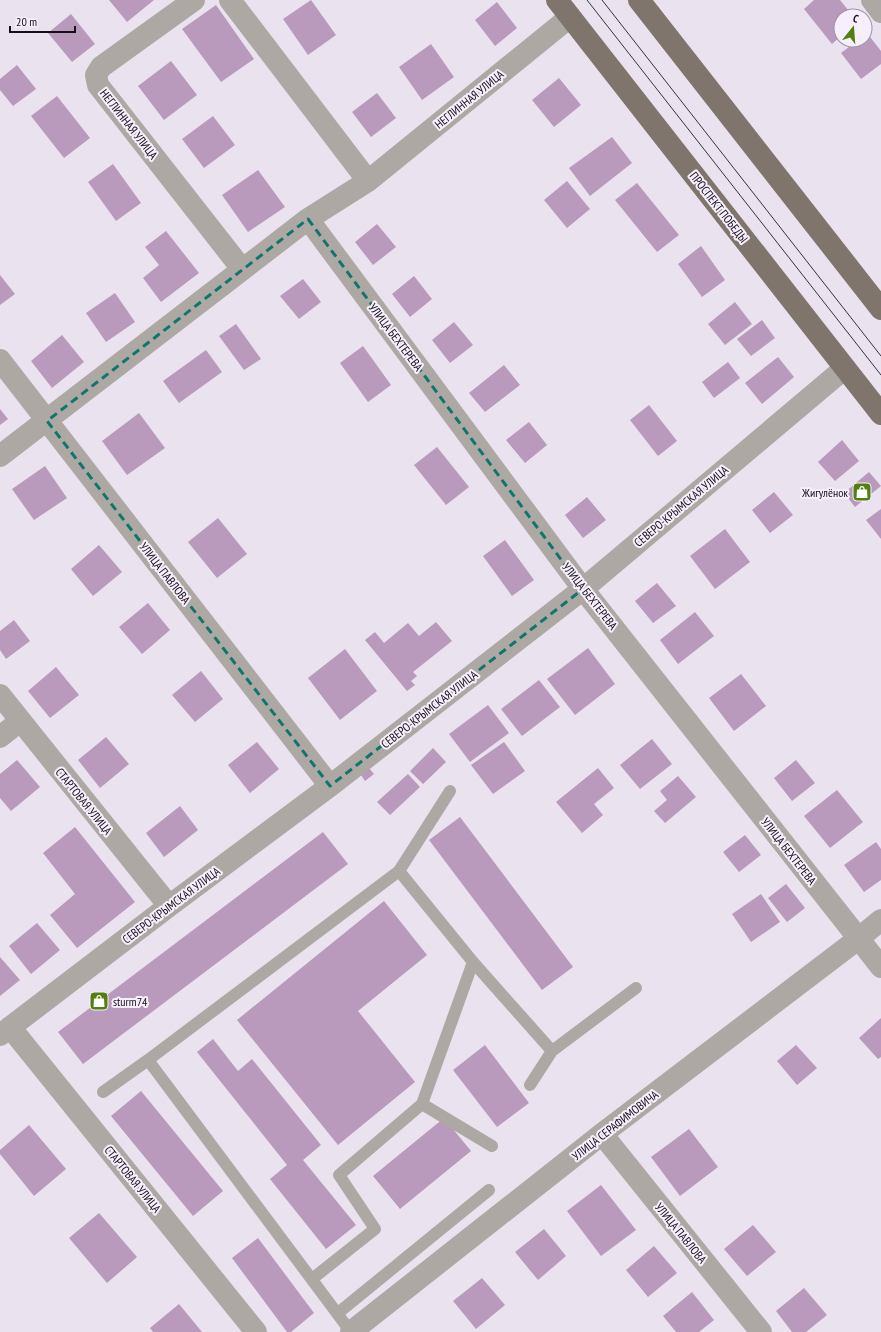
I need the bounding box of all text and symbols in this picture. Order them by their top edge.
scale bar [10,8,75,34]
north arrow [833,8,873,48]
text: С [851,11,860,26]
text: 20 m [16,14,37,29]
street label: НЕГЛИННАЯ УЛИЦА [431,66,507,132]
street label: НЕГЛИННАЯ УЛИЦА [97,86,161,162]
street label: ПРОСПЕКТ ПОБЕДЫ [687,169,751,245]
street label: УЛИЦА БЕХТЕРЕВА [366,300,427,374]
street label: СЕВЕРО-КРЫМСКАЯ УЛИЦА [631,462,731,550]
shop icon: Жигулёнок [851,481,873,503]
place label: Жигулёнок [801,485,848,500]
street label: УЛИЦА ПАВЛОВА [136,539,194,607]
street label: УЛИЦА БЕХТЕРЕВА [559,559,621,633]
street label: СЕВЕРО-КРЫМСКАЯ УЛИЦА [378,667,480,751]
street label: СТАРТОВАЯ УЛИЦА [52,765,116,838]
street label: УЛИЦА БЕХТЕРЕВА [758,814,820,888]
street label: СЕВЕРО-КРЫМСКАЯ УЛИЦА [119,863,223,947]
shop icon: sturm74 [88,990,110,1012]
place label: sturm74 [113,994,148,1009]
street label: УЛИЦА СЕРАФИМОВИЧА [569,1087,661,1163]
street label: СТАРТОВАЯ УЛИЦА [101,1143,165,1216]
street label: УЛИЦА ПАВЛОВА [652,1200,710,1267]

